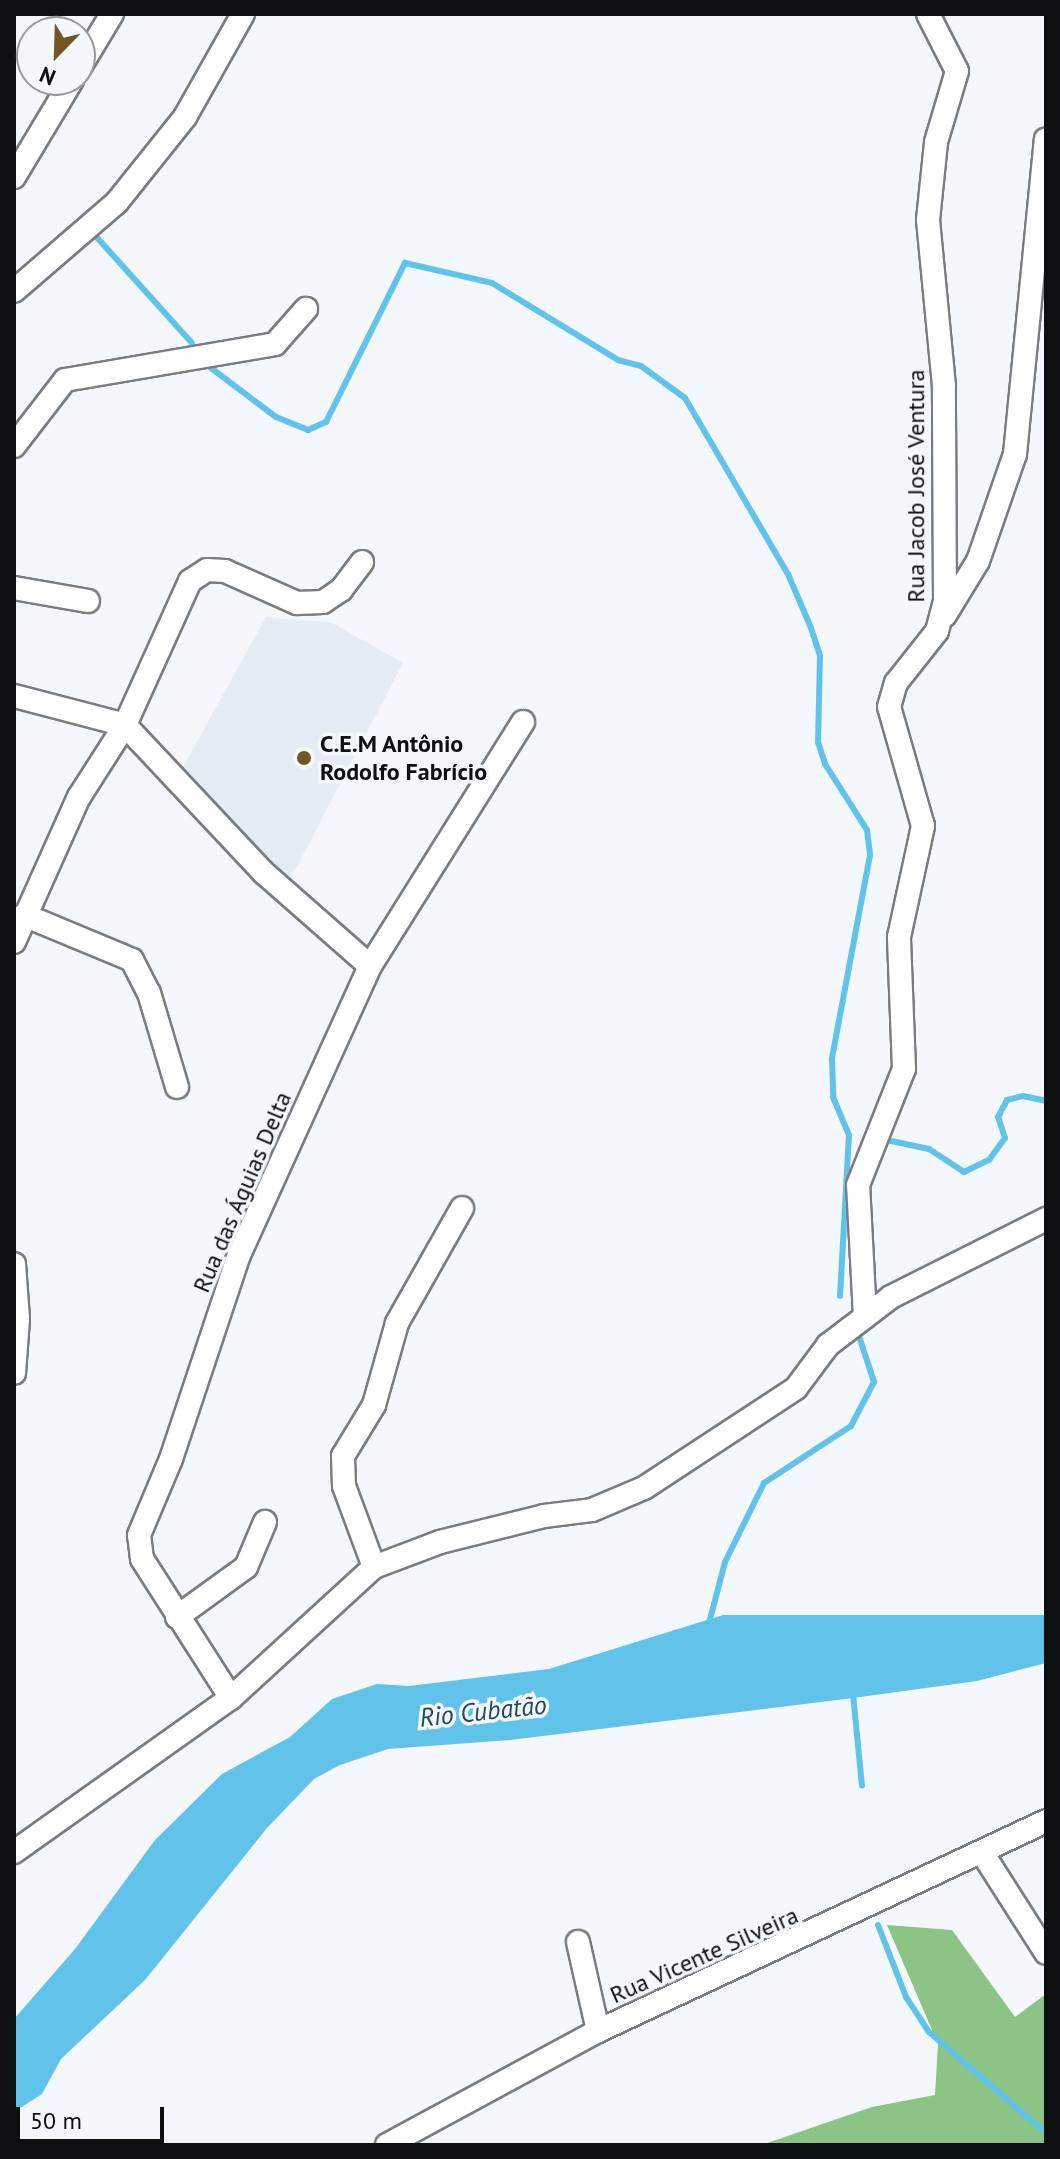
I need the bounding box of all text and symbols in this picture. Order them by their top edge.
north arrow [16,16,96,96]
text: N [35,61,60,92]
street label: Rua Jacob José Ventura [902,369,930,603]
place label: C.E.M Antônio Rodolfo Fabrício [320,730,487,786]
marker: C.E.M Antônio Rodolfo Fabrício [295,749,313,767]
street label: Rua das Águias Delta [187,1087,297,1297]
water label: Rio Cubatão [418,1689,548,1733]
street label: Rua Vicente Silveira [605,1900,803,2010]
scale bar [20,2091,168,2141]
text: 50 m [30,2105,82,2136]

